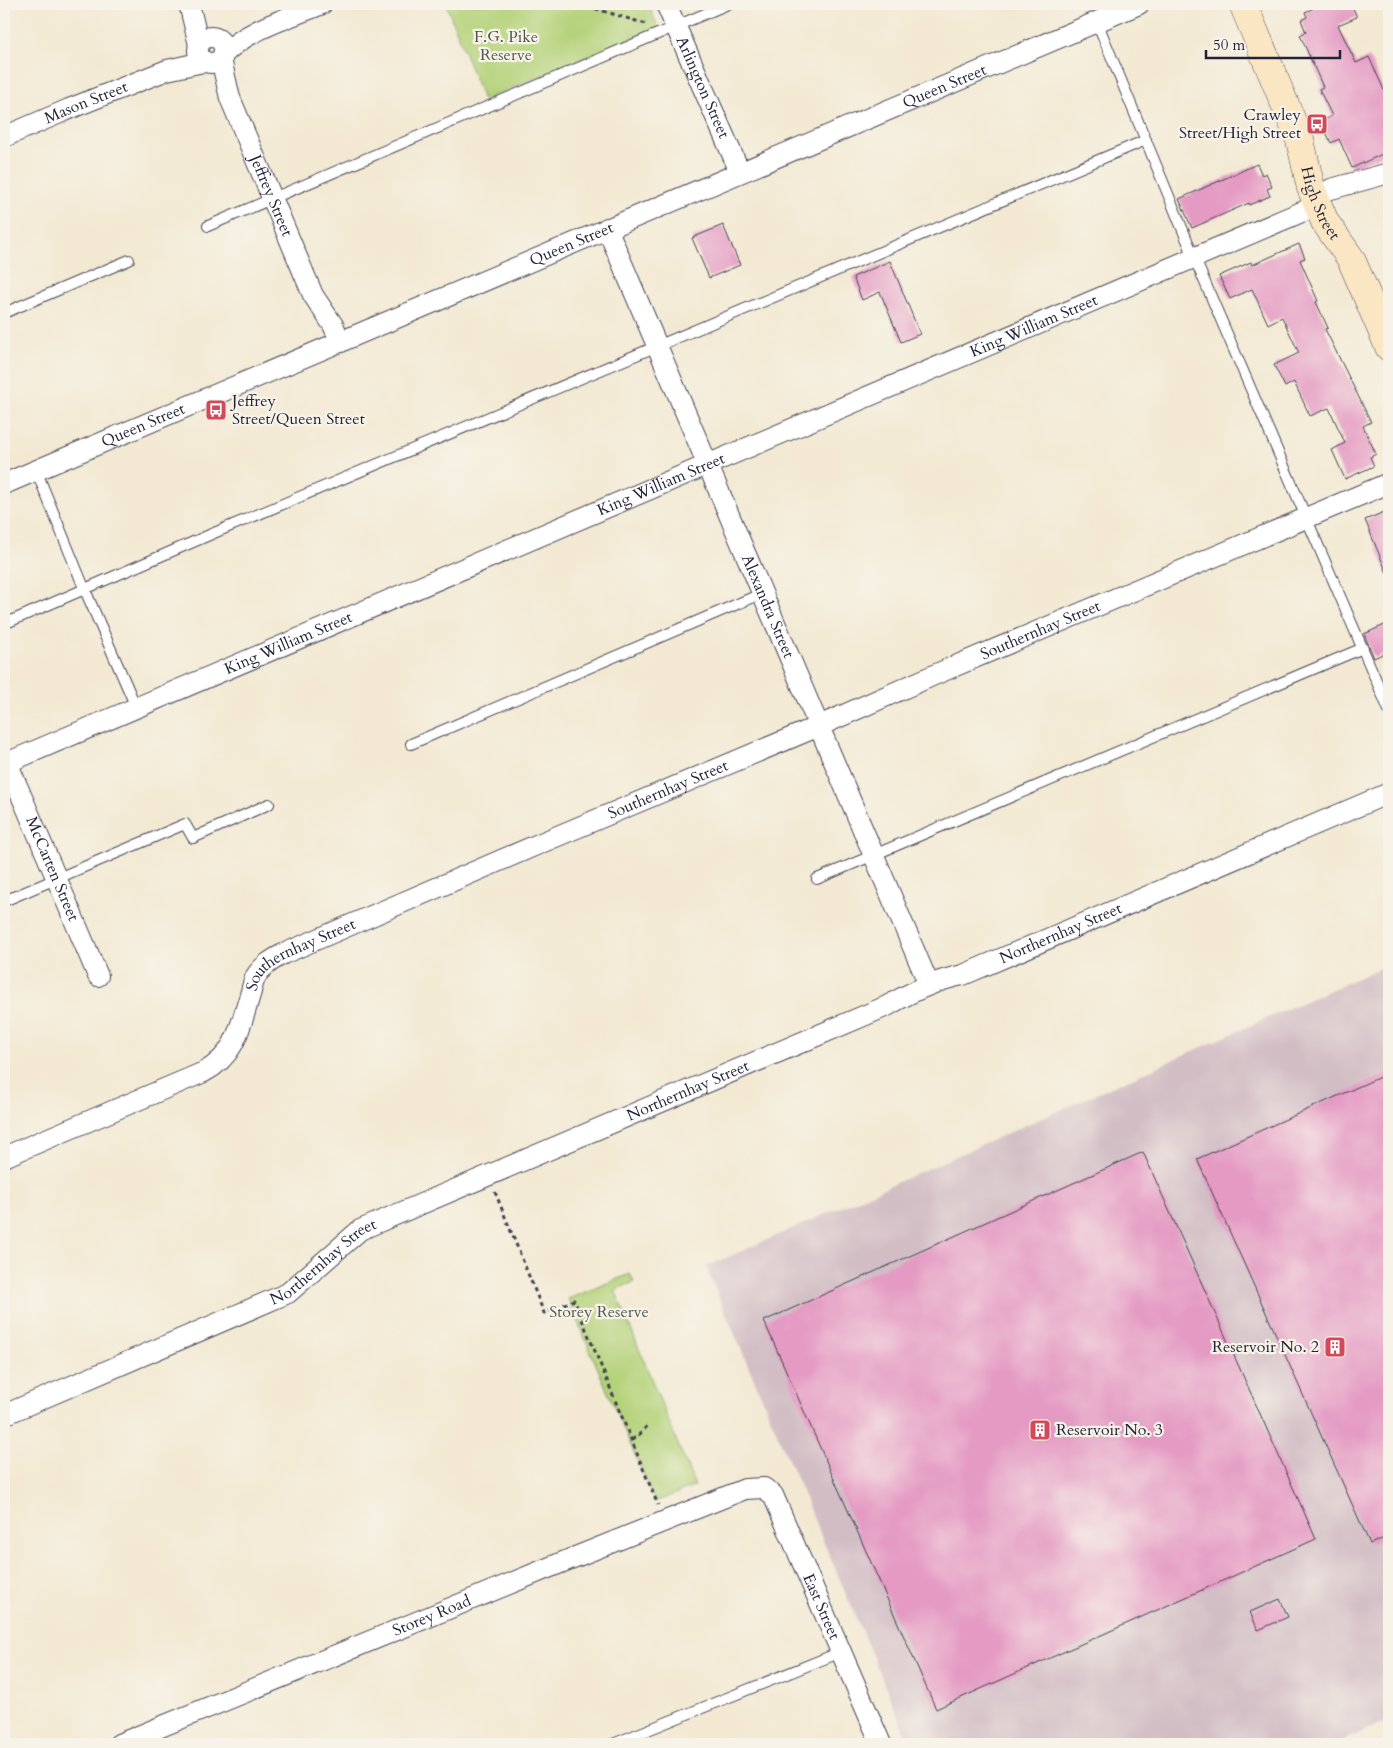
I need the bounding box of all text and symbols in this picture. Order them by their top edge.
park label: F.G. Pike Reserve [474,26,538,66]
scale bar [1206,28,1339,60]
street label: Arlington Street [671,33,735,142]
text: 50 m [1213,35,1245,55]
street label: Queen Street [899,59,990,114]
street label: Mason Street [41,76,131,129]
place label: Crawley Street/High Street [1179,104,1302,144]
bus stop icon: Crawley Street/High Street [1305,112,1329,136]
street label: Jeffrey Street [243,150,298,240]
street label: High Street [1295,164,1345,244]
street label: Queen Street [526,217,617,272]
street label: King William Street [966,289,1101,363]
place label: Jeffrey Street/Queen Street [230,390,365,430]
street label: Queen Street [98,398,188,453]
bus stop icon: Jeffrey Street/Queen Street [204,398,228,422]
street label: King William Street [594,448,728,521]
street label: Alexandra Street [736,551,800,661]
street label: Southernhay Street [977,595,1104,665]
street label: King William Street [221,606,356,680]
street label: Southernhay Street [605,754,732,825]
street label: McCarten Street [20,813,84,924]
street label: Northernhay Street [996,897,1125,969]
street label: Southernhay Street [241,913,359,993]
street label: Northernhay Street [623,1055,753,1126]
street label: Northernhay Street [266,1213,380,1310]
park label: Storey Reserve [549,1301,649,1323]
building icon: Reservoir No. 2 [1323,1335,1347,1359]
place label: Reservoir No. 2 [1212,1336,1319,1358]
building icon: Reservoir No. 3 [1028,1418,1052,1442]
place label: Reservoir No. 3 [1056,1419,1163,1441]
street label: East Street [797,1570,845,1643]
street label: Storey Road [389,1590,475,1642]

